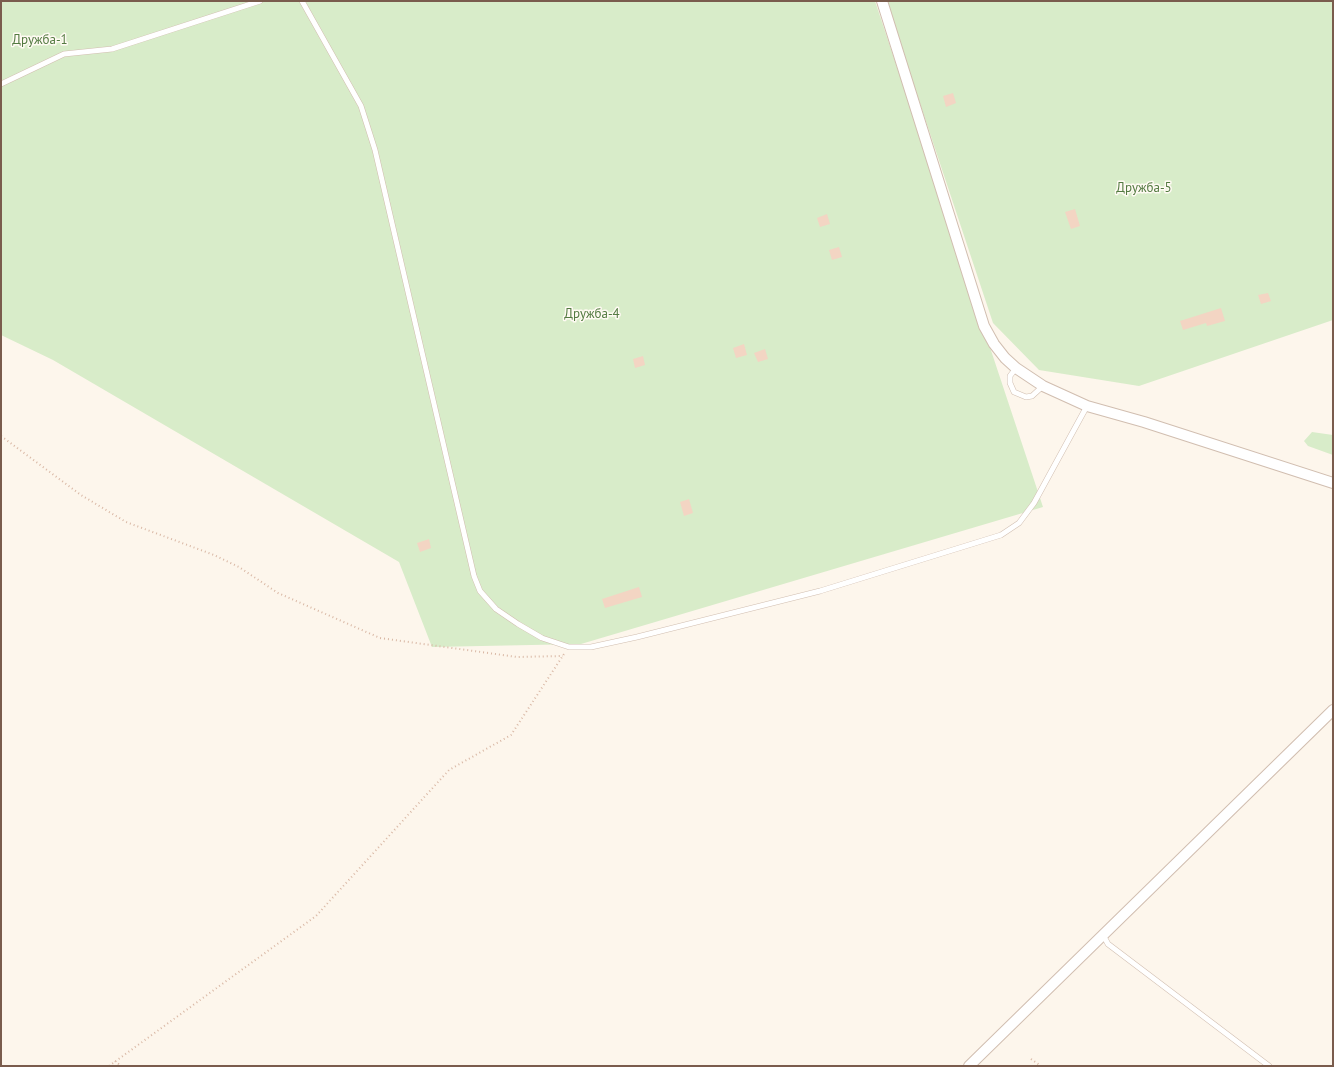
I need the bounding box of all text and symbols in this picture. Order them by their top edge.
park label: Дружба-1 [12,32,68,48]
park label: Дружба-5 [1116,180,1172,196]
park label: Дружба-4 [564,306,620,322]

